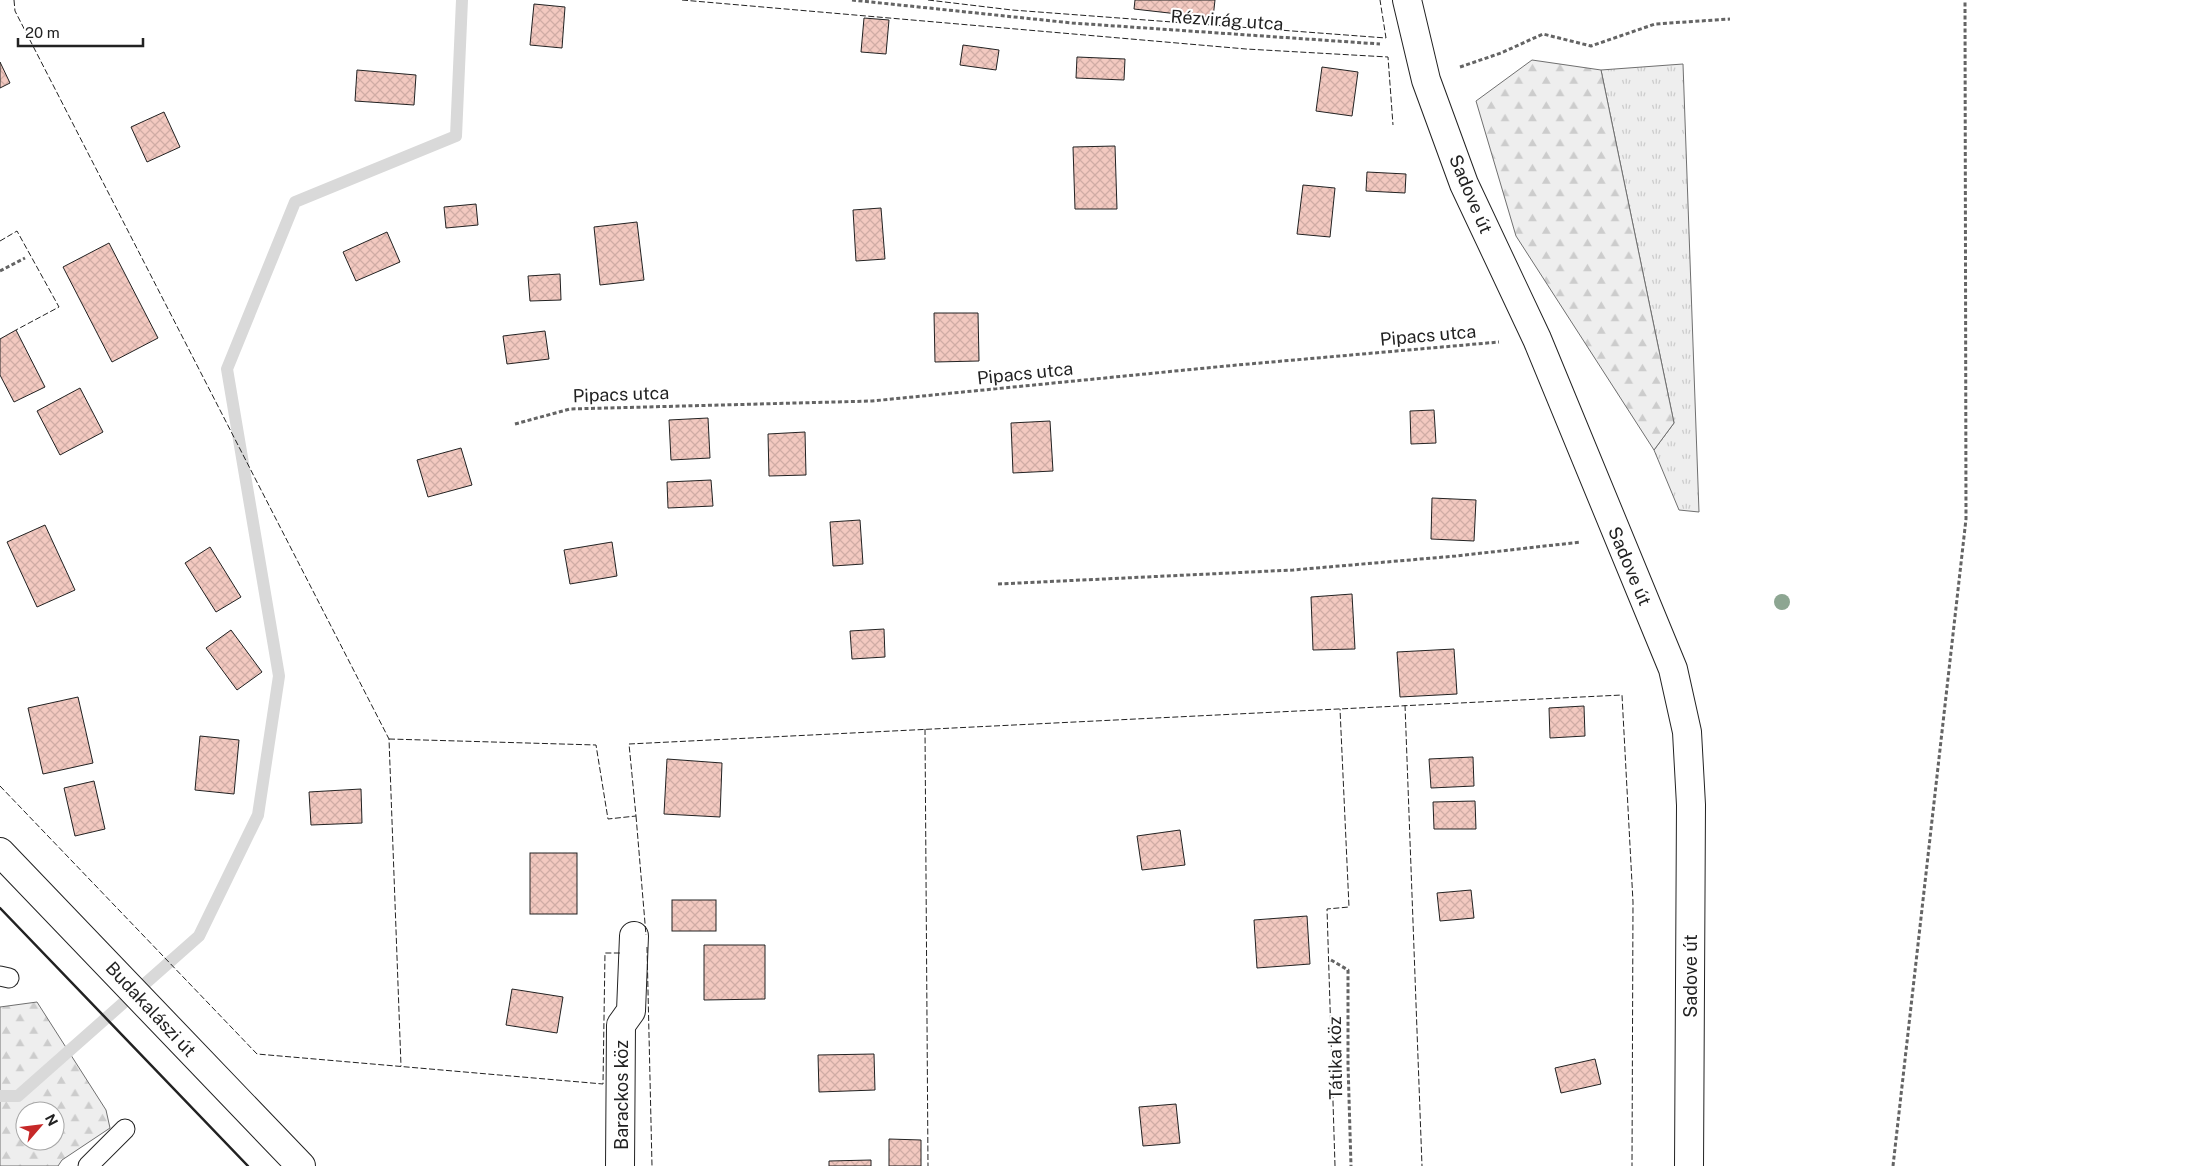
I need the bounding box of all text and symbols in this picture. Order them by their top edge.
street label: Rézvirág utca [1170,6,1284,34]
scale bar [18,15,142,47]
text: 20 m [25,24,60,41]
street label: Sadove út [1445,151,1497,237]
street label: Pipacs utca [1379,320,1477,350]
street label: Pipacs utca [976,358,1074,388]
street label: Pipacs utca [572,382,670,406]
street label: Sadove út [1604,523,1656,609]
street label: Sadove út [1680,934,1701,1018]
street label: Budakalászi út [102,957,200,1061]
street label: Tátika köz [1324,1016,1346,1100]
street label: Barackos köz [611,1040,632,1150]
north arrow [15,1101,65,1151]
text: N [42,1111,61,1128]

